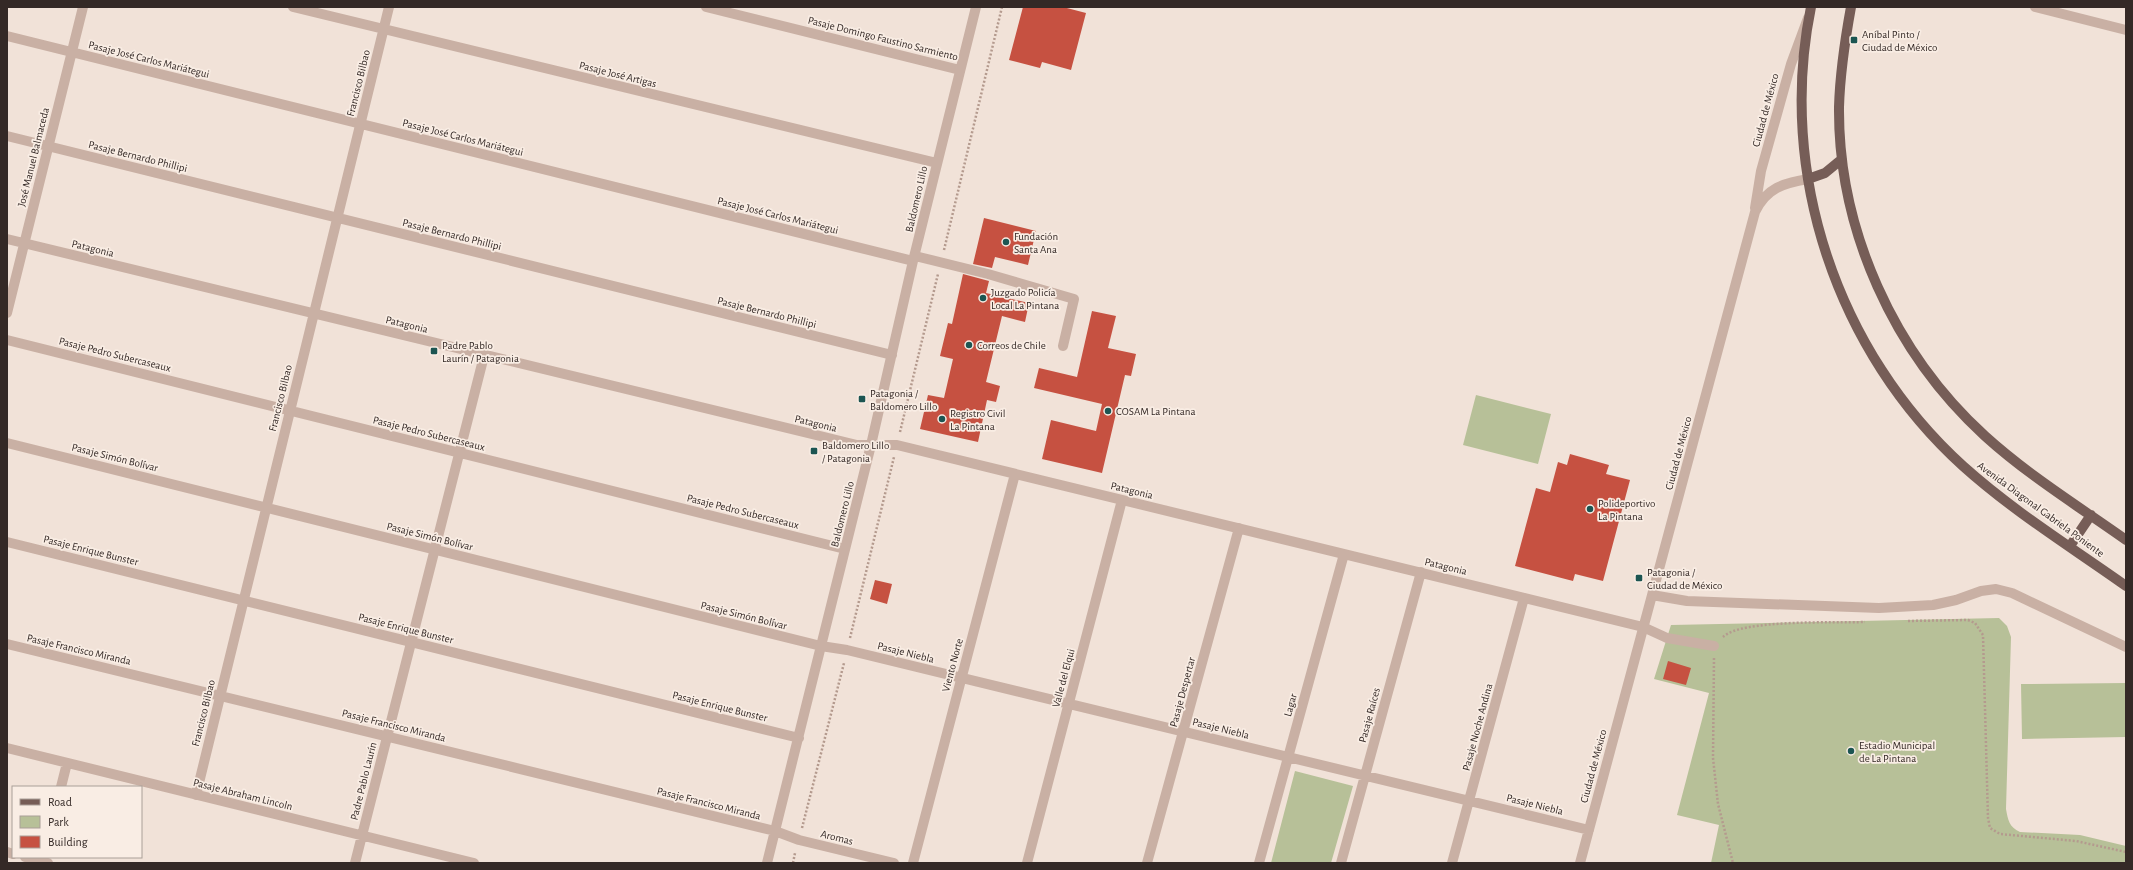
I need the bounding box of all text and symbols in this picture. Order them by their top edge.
street label: Pasaje Domingo Faustino Sarmiento [807,14,959,62]
place label: Aníbal Pinto / Ciudad de México [1862,29,1937,53]
marker: Aníbal Pinto / Ciudad de México [1849,35,1859,45]
street label: Pasaje José Carlos Mariátegui [87,39,210,80]
street label: Francisco Bilbao [345,49,372,118]
street label: Pasaje José Artigas [578,60,658,89]
street label: Ciudad de México [1750,72,1781,148]
street label: José Manuel Balmaceda [16,106,51,208]
street label: Pasaje José Carlos Mariátegui [401,117,524,158]
street label: Pasaje Bernardo Phillipi [87,139,188,174]
street label: Baldomero Lillo [904,165,929,233]
street label: Pasaje José Carlos Mariátegui [716,195,839,236]
street label: Pasaje Bernardo Phillipi [401,217,502,252]
place label: Fundación Santa Ana [1014,231,1058,255]
marker: Fundación Santa Ana [1001,237,1011,247]
street label: Patagonia [71,238,115,259]
place label: Juzgado Policía Local La Pintana [991,287,1059,311]
marker: Juzgado Policía Local La Pintana [978,293,988,303]
street label: Pasaje Bernardo Phillipi [716,295,817,330]
street label: Patagonia [385,314,429,335]
street label: Pasaje Pedro Subercaseaux [58,335,172,374]
place label: Padre Pablo Laurín / Patagonia [442,340,519,364]
marker: Correos de Chile [964,340,974,350]
place label: Correos de Chile [977,340,1046,351]
marker: Padre Pablo Laurín / Patagonia [429,346,439,356]
street label: Francisco Bilbao [267,364,294,433]
place label: Patagonia / Baldomero Lillo [870,388,937,412]
marker: Patagonia / Baldomero Lillo [857,394,867,404]
marker: COSAM La Pintana [1103,406,1113,416]
place label: COSAM La Pintana [1116,406,1196,417]
place label: Registro Civil La Pintana [950,408,1005,432]
street label: Patagonia [794,413,838,434]
street label: Pasaje Pedro Subercaseaux [372,414,486,453]
marker: Registro Civil La Pintana [937,414,947,424]
street label: Ciudad de México [1663,415,1694,491]
place label: Baldomero Lillo / Patagonia [822,440,889,464]
street label: Pasaje Simón Bolívar [71,441,160,474]
marker: Baldomero Lillo / Patagonia [809,446,819,456]
street label: Avenida Diagonal Gabriela Poniente [1975,460,2106,559]
street label: Baldomero Lillo [829,480,856,548]
street label: Patagonia [1110,480,1154,501]
street label: Pasaje Pedro Subercaseaux [686,492,800,531]
place label: Polideportivo La Pintana [1598,498,1655,522]
marker: Polideportivo La Pintana [1585,504,1595,514]
street label: Pasaje Simón Bolívar [386,520,475,553]
street label: Pasaje Enrique Bunster [42,533,140,568]
street label: Patagonia [1424,556,1468,577]
place label: Patagonia / Ciudad de México [1647,567,1722,591]
marker: Patagonia / Ciudad de México [1634,573,1644,583]
street label: Pasaje Simón Bolívar [700,599,789,632]
street label: Pasaje Enrique Bunster [357,611,455,646]
street label: Pasaje Francisco Miranda [26,632,132,667]
street label: Viento Norte [940,637,965,693]
street label: Pasaje Niebla [876,640,935,665]
street label: Valle del Elqui [1050,648,1077,709]
street label: Pasaje Despertar [1168,656,1197,728]
street label: Francisco Bilbao [190,679,217,748]
street label: Pasaje Noche Andina [1461,682,1494,772]
street label: Pasaje Raíces [1357,686,1382,744]
street label: Pasaje Enrique Bunster [671,689,769,724]
street label: Lagar [1282,692,1299,718]
street label: Pasaje Francisco Miranda [341,707,447,744]
street label: Pasaje Niebla [1191,716,1250,741]
street label: Ciudad de México [1578,728,1609,804]
place label: Estadio Municipal de La Pintana [1859,740,1935,764]
street label: Padre Pablo Laurín [348,741,378,821]
marker: Estadio Municipal de La Pintana [1846,746,1856,756]
street label: Pasaje Abraham Lincoln [192,777,294,812]
street label: Pasaje Francisco Miranda [656,785,762,822]
legend [12,786,142,858]
street label: Pasaje Niebla [1505,792,1564,817]
text: Road [48,796,72,808]
text: Park [48,816,69,828]
street label: Aromas [820,828,854,847]
text: Building [48,836,88,848]

